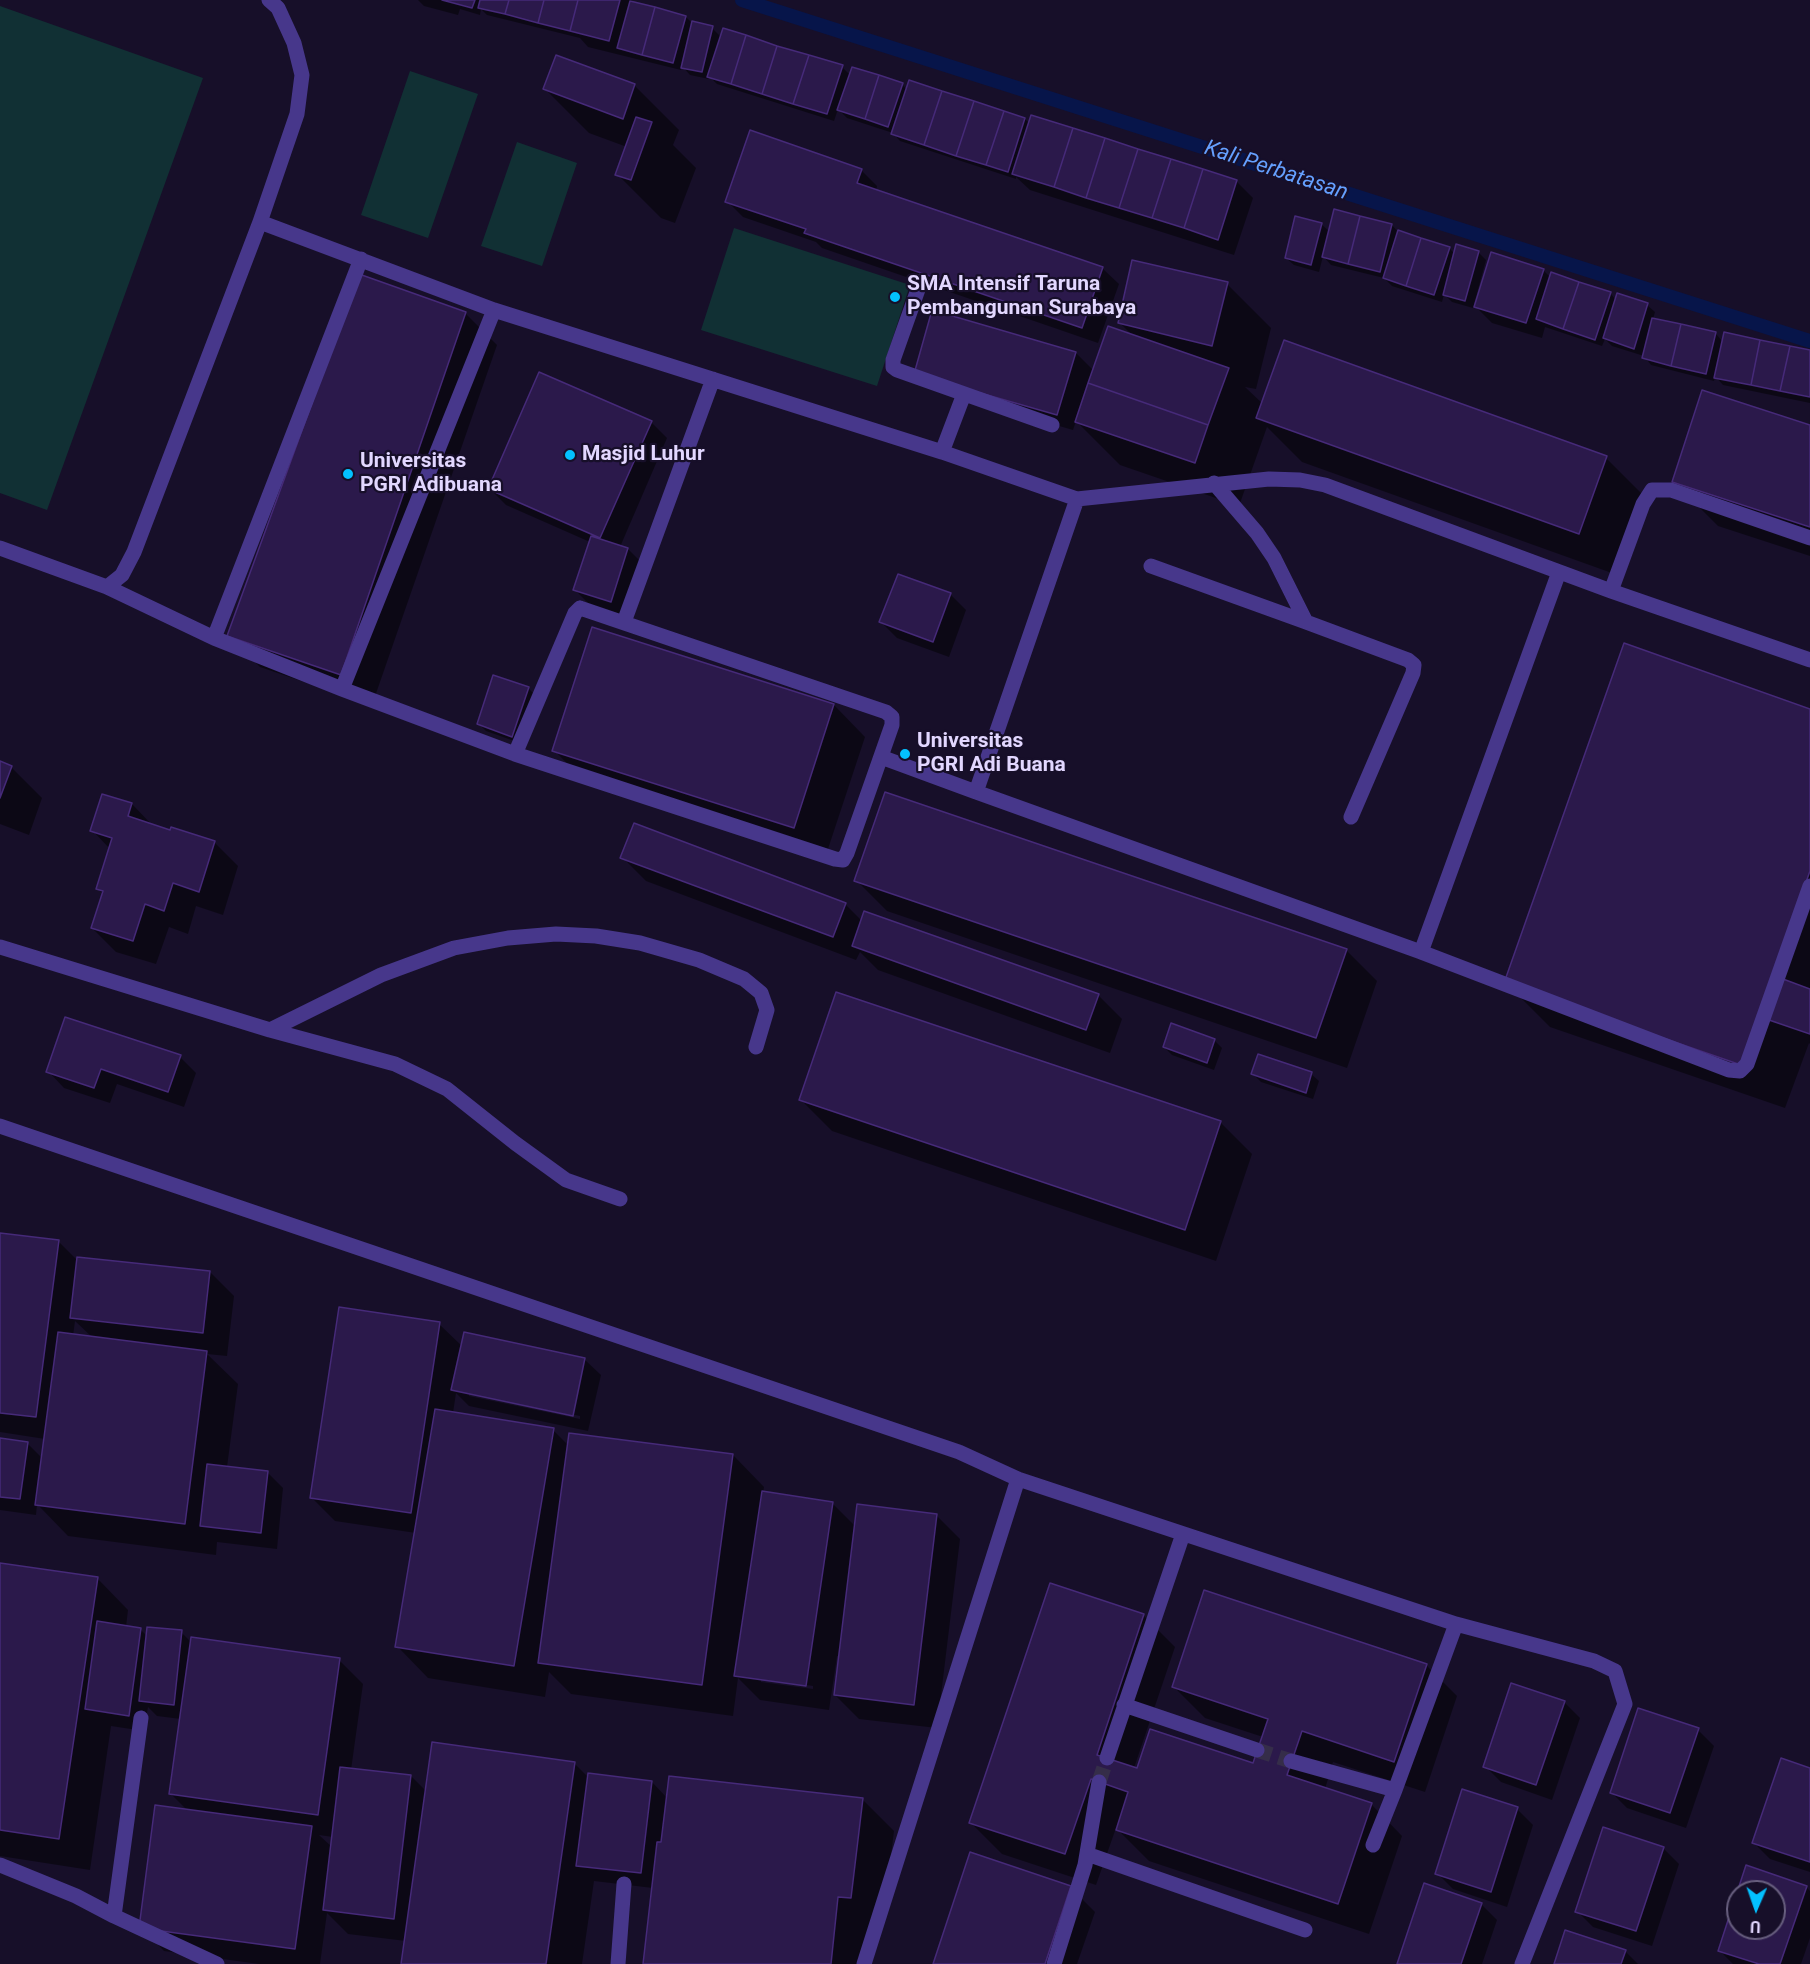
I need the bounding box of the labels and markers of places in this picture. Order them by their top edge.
place label: SMA Intensif Taruna Pembangunan Surabaya [907,272,1136,322]
marker: SMA Intensif Taruna Pembangunan Surabaya [888,290,902,304]
place label: Masjid Luhur [582,442,705,468]
marker: Masjid Luhur [563,448,577,462]
place label: Universitas PGRI Adibuana [360,449,502,499]
marker: Universitas PGRI Adibuana [341,467,355,481]
place label: Universitas PGRI Adi Buana [917,729,1066,779]
marker: Universitas PGRI Adi Buana [898,747,912,761]

